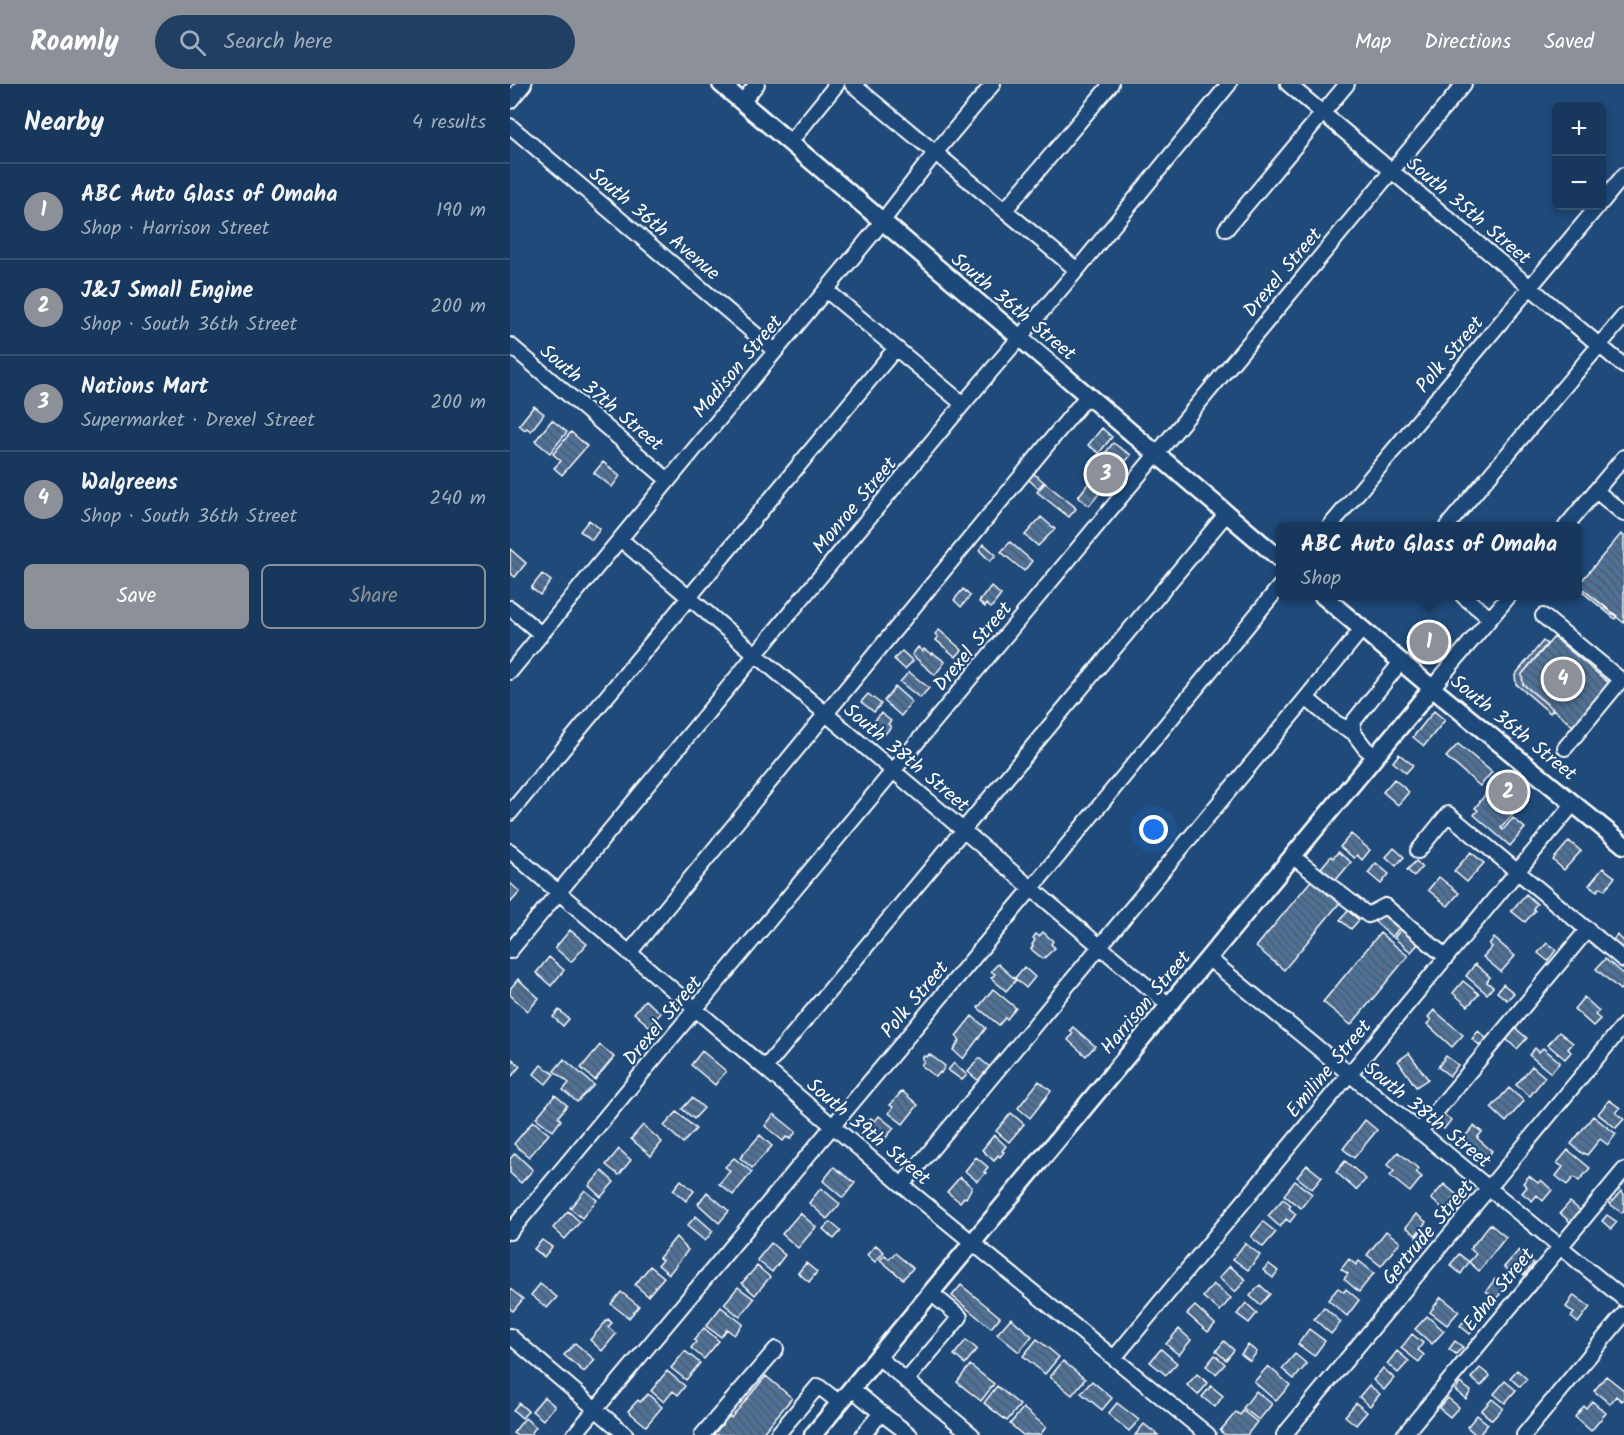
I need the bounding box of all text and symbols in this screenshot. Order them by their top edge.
search box [155,15,575,69]
text: Roamly [30,20,119,65]
text: Search here [224,25,332,60]
icon: search [176,26,209,59]
text: Map [1355,26,1391,59]
text: Directions [1424,26,1511,59]
text: Saved [1544,26,1594,59]
text: Nearby [24,102,104,144]
map controls [1552,102,1606,210]
button: + [1552,102,1606,156]
text: 4 results [412,107,486,139]
street label: South 35th Street [1398,149,1538,274]
button: − [1552,156,1606,210]
street label: South 36th Avenue [581,160,727,289]
text: ABC Auto Glass of Omaha [81,178,337,213]
text: 1 [40,195,47,227]
text: 190 m [436,195,486,227]
text: Shop · Harrison Street [81,213,270,245]
street label: Drexel Street [1236,221,1331,326]
street label: South 36th Street [943,245,1083,370]
text: J&J Small Engine [81,274,253,309]
text: 2 [38,291,49,323]
text: 200 m [430,291,486,323]
street label: Madison Street [685,308,792,426]
text: Shop · South 36th Street [81,309,297,341]
street label: Polk Street [1408,309,1493,401]
street label: South 37th Street [532,337,670,460]
text: Nations Mart [81,370,208,405]
text: 3 [38,387,49,419]
text: 200 m [430,387,486,419]
text: Supermarket · Drexel Street [81,405,315,437]
street label: Monroe Street [805,450,906,562]
pin: 3 [1086,452,1126,496]
text: Walgreens [81,466,178,501]
text: 4 [38,483,49,515]
text: 240 m [429,483,486,515]
text: Shop · South 36th Street [81,501,297,533]
popup [1276,522,1582,600]
text: ABC Auto Glass of Omaha [1301,528,1557,563]
text: Shop [1301,563,1341,595]
button: Save [24,564,249,629]
button: Share [261,564,486,629]
street label: Drexel Street [926,595,1021,700]
pin: 1 [1410,620,1448,664]
pin: 4 [1544,656,1582,702]
street label: South 36th Street [1442,667,1583,790]
street label: South 38th Street [836,696,976,821]
pin: 2 [1488,770,1528,814]
your location [1139,815,1168,844]
street label: Harrison Street [1093,944,1200,1063]
street label: Polk Street [873,954,958,1046]
street label: Drexel Street [616,969,711,1074]
street label: Emiline Street [1279,1013,1381,1126]
street label: South 38th Street [1356,1054,1498,1177]
street label: South 39th Street [798,1071,937,1194]
street label: Gertrude Street [1375,1173,1483,1293]
street label: Edna Street [1456,1241,1544,1339]

